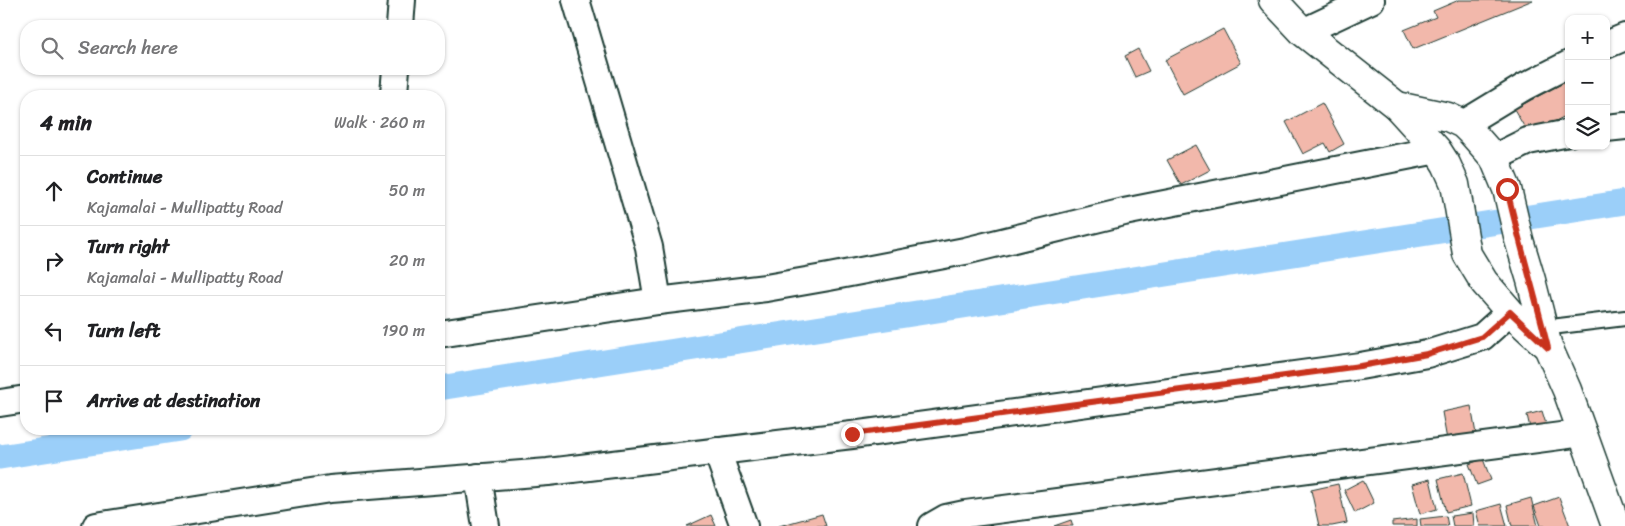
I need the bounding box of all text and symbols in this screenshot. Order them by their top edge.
map controls [1565,15,1610,150]
button: + [1565,15,1610,60]
search box [20,20,445,75]
text: Search here [78,31,178,64]
icon: search [38,34,66,62]
button: − [1565,60,1610,105]
text: 4 min [40,104,92,142]
button: layers [1565,105,1610,150]
text: Walk · 260 m [334,108,425,137]
text: Continue [87,160,163,193]
text: 50 m [389,176,425,205]
icon: ahead [40,177,68,205]
route start [1496,178,1519,201]
text: Kajamalai - Mullipatty Road [87,193,283,222]
text: Turn right [87,230,169,263]
text: 20 m [389,246,425,275]
icon: right [40,247,68,275]
text: Kajamalai - Mullipatty Road [87,263,283,292]
text: Turn left [87,314,160,347]
text: 190 m [382,316,425,345]
icon: left [40,317,68,345]
text: Arrive at destination [87,384,260,417]
icon: arrive [40,387,68,415]
route end [841,423,864,446]

